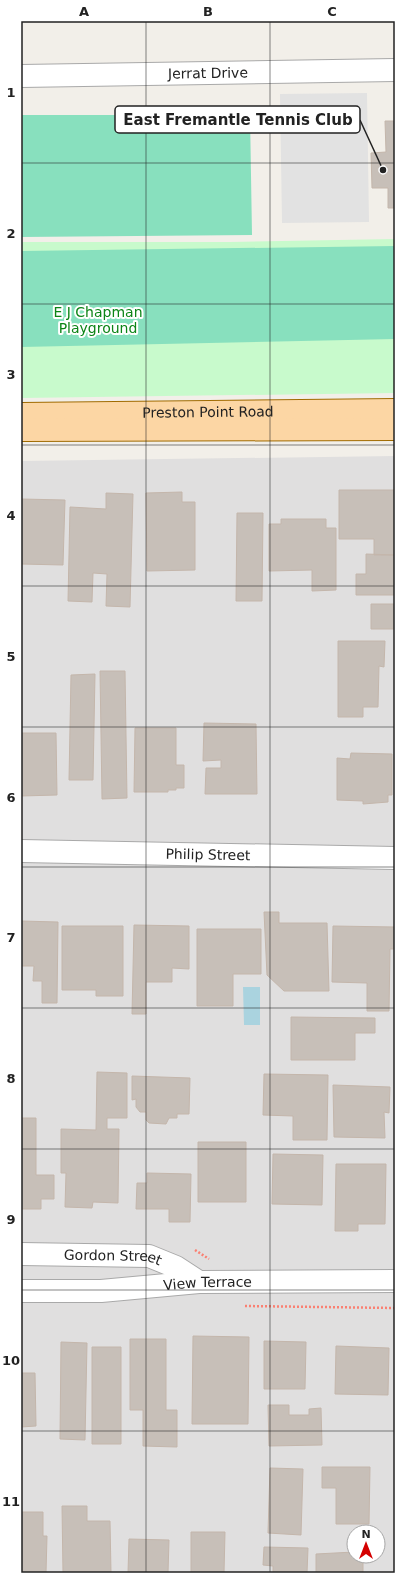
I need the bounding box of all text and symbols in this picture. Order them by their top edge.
text: A [79,4,89,19]
text: B [203,4,213,19]
text: C [327,4,337,19]
street label: Jerrat Drive [167,64,248,82]
text: 1 [6,85,16,100]
callout: East Fremantle Tennis Club [115,106,360,133]
text: East Fremantle Tennis Club [123,111,353,129]
text: 2 [6,226,16,241]
park label: E J Chapman Playground [53,304,143,336]
text: 3 [6,367,16,382]
street label: Preston Point Road [142,403,274,421]
text: 4 [6,508,16,523]
text: 5 [6,649,16,664]
text: 6 [6,790,16,805]
street label: Philip Street [165,846,251,863]
text: 7 [6,930,16,945]
text: 8 [6,1071,16,1086]
text: 9 [6,1212,16,1227]
street label: Gordon Street [64,1247,165,1269]
street label: View Terrace [163,1274,252,1293]
text: 10 [2,1353,20,1368]
text: 11 [2,1494,20,1509]
north arrow [346,1524,386,1564]
text: N [361,1528,371,1541]

